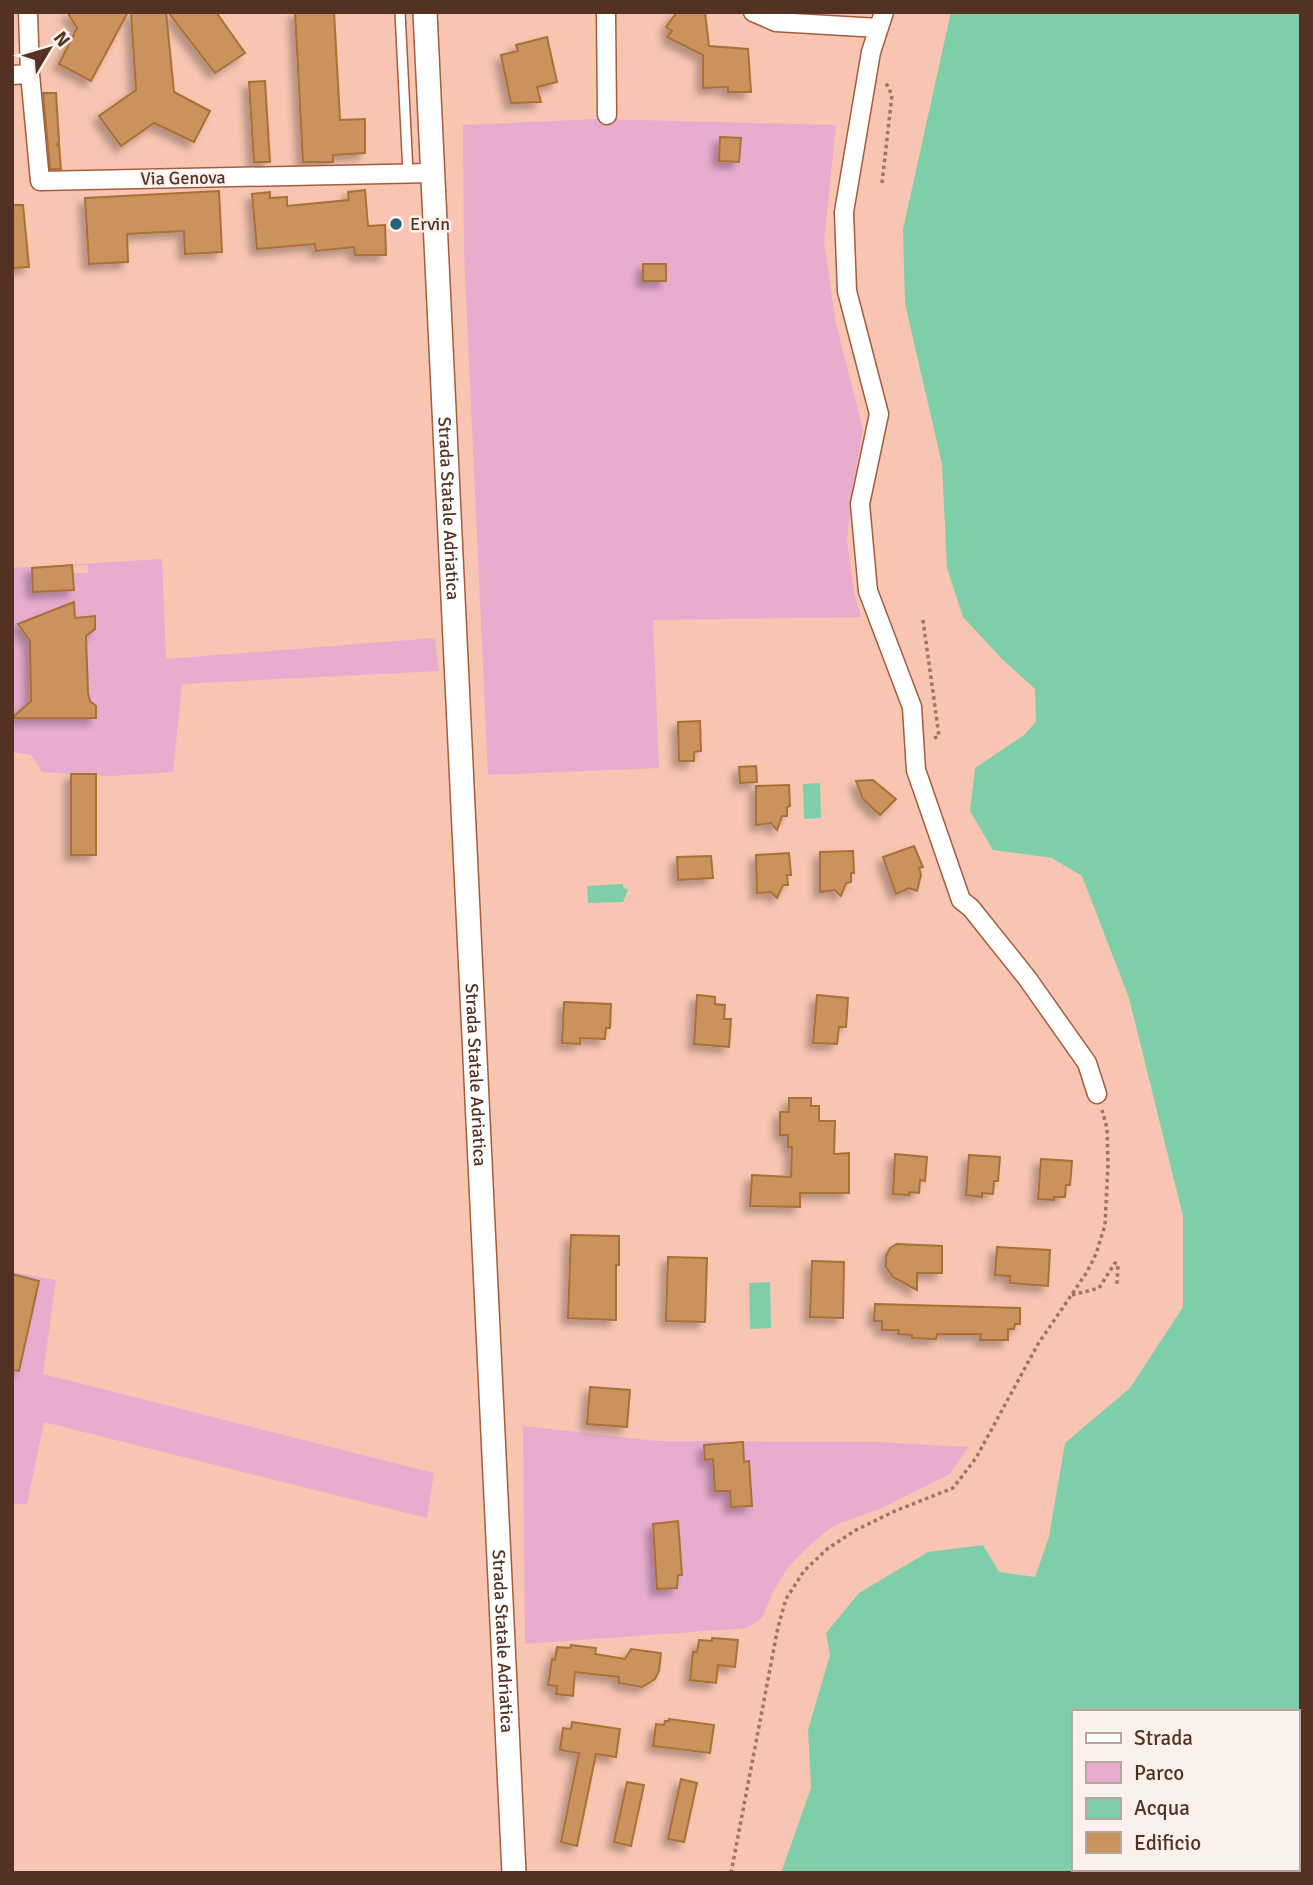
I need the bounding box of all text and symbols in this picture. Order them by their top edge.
north arrow [14,14,84,84]
text: N [48,27,75,52]
street label: Via Genova [140,166,226,190]
place label: Ervin [410,213,450,235]
marker: Ervin [388,216,404,232]
street label: Strada Statale Adriatica [433,416,464,601]
street label: Strada Statale Adriatica [460,983,491,1167]
street label: Strada Statale Adriatica [488,1549,518,1733]
legend [1072,1710,1299,1871]
text: Strada [1134,1725,1193,1751]
text: Parco [1134,1760,1184,1786]
text: Acqua [1134,1795,1190,1821]
text: Edificio [1134,1830,1201,1856]

